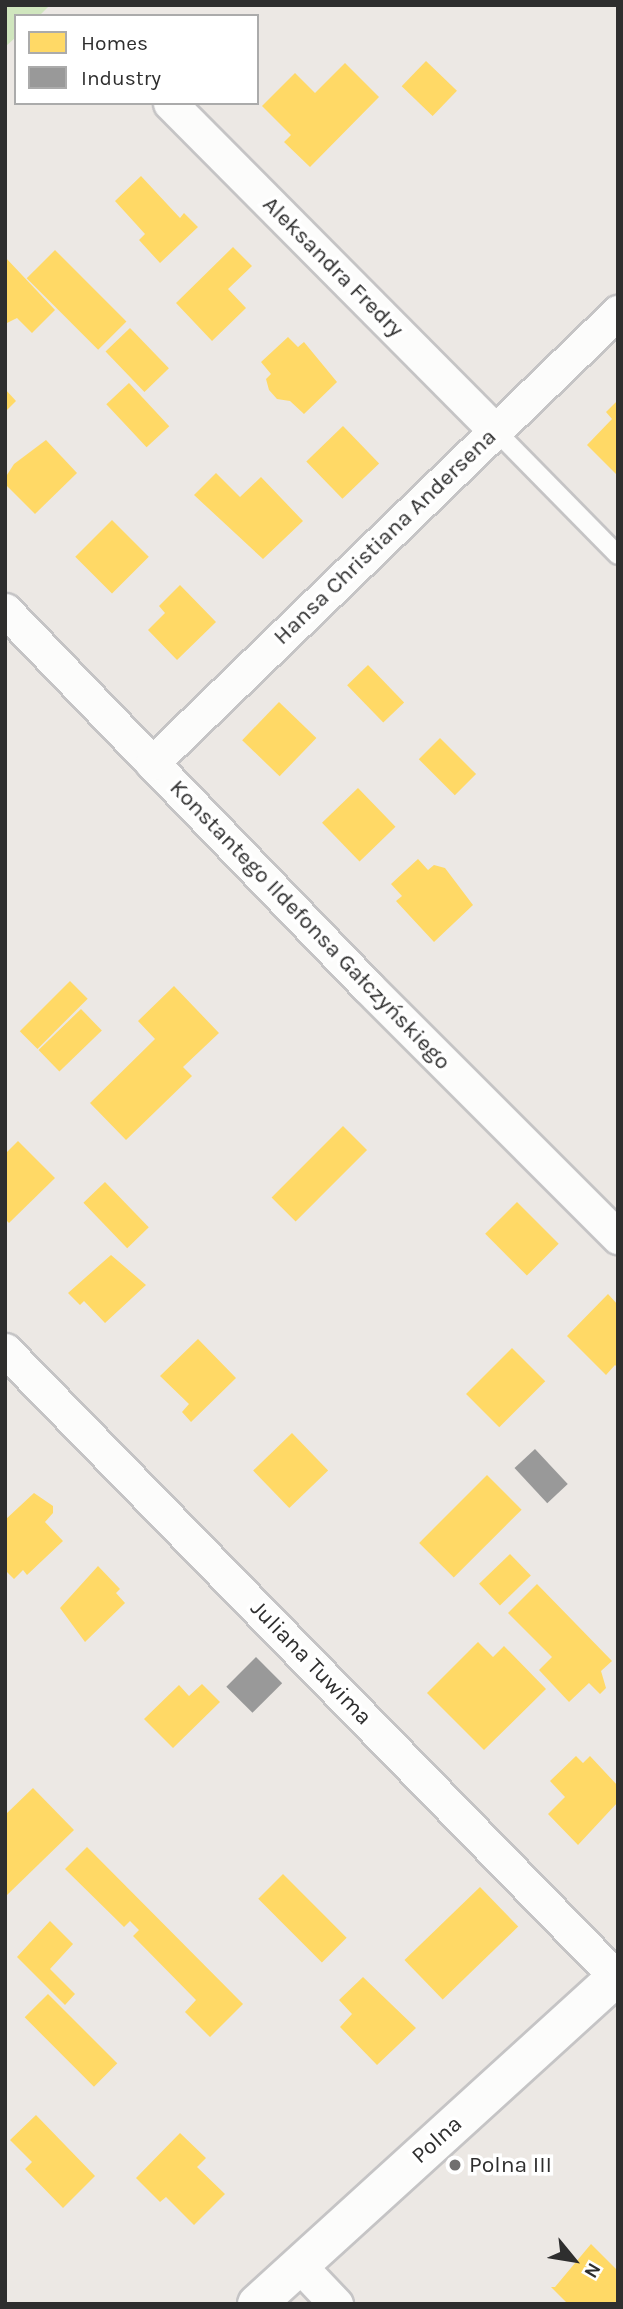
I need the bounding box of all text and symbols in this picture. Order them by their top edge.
legend [14,14,259,105]
text: Homes [81,31,148,55]
text: Industry [81,66,161,90]
street label: Aleksandra Fredry [257,191,409,343]
street label: Hansa Christiana Andersena [268,423,502,651]
street label: Konstantego Ildefonsa Gałczyńskiego [164,774,456,1076]
street label: Juliana Tuwima [245,1595,377,1731]
street label: Polna [406,2110,468,2170]
place label: Polna III [469,2151,552,2179]
marker: Polna III [447,2157,463,2173]
north arrow [539,2225,609,2295]
text: N [579,2259,605,2282]

